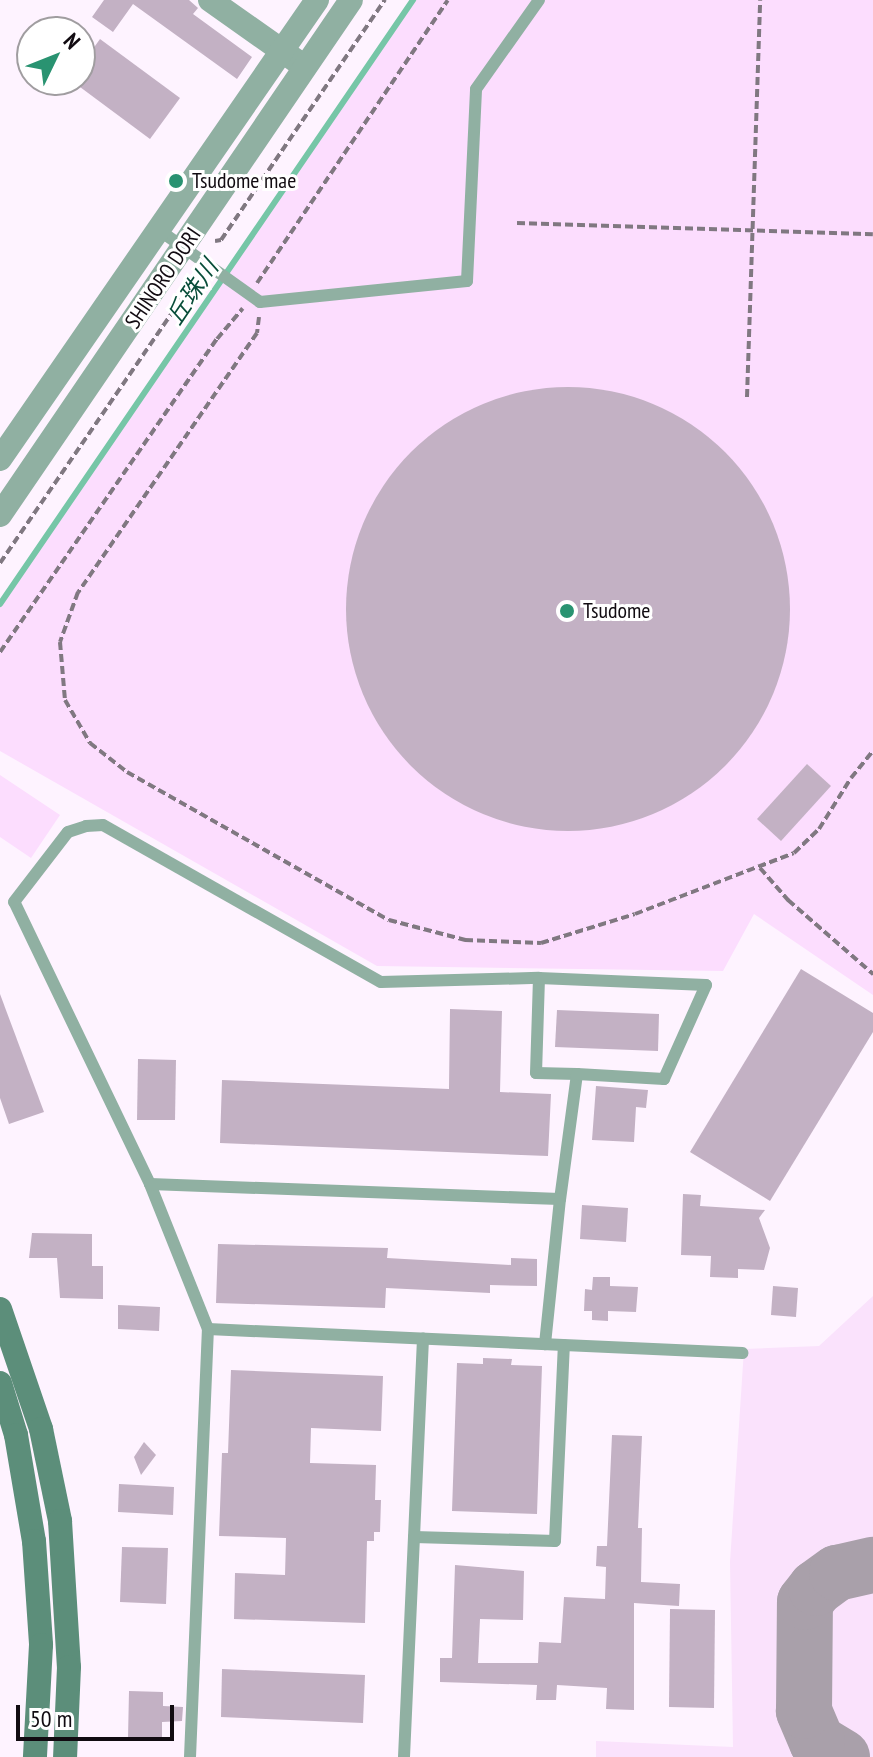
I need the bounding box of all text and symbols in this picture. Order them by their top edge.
north arrow [16,16,96,96]
text: N [58,27,86,55]
place label: Tsudome mae [192,168,296,194]
marker: Tsudome mae [167,172,185,190]
street label: SHINORO DORI [120,222,206,334]
water label: 丘珠川 [160,254,224,330]
place label: Tsudome [583,598,650,624]
marker: Tsudome [558,602,576,620]
scale bar [20,1689,178,1739]
text: 50 m [30,1703,72,1734]

